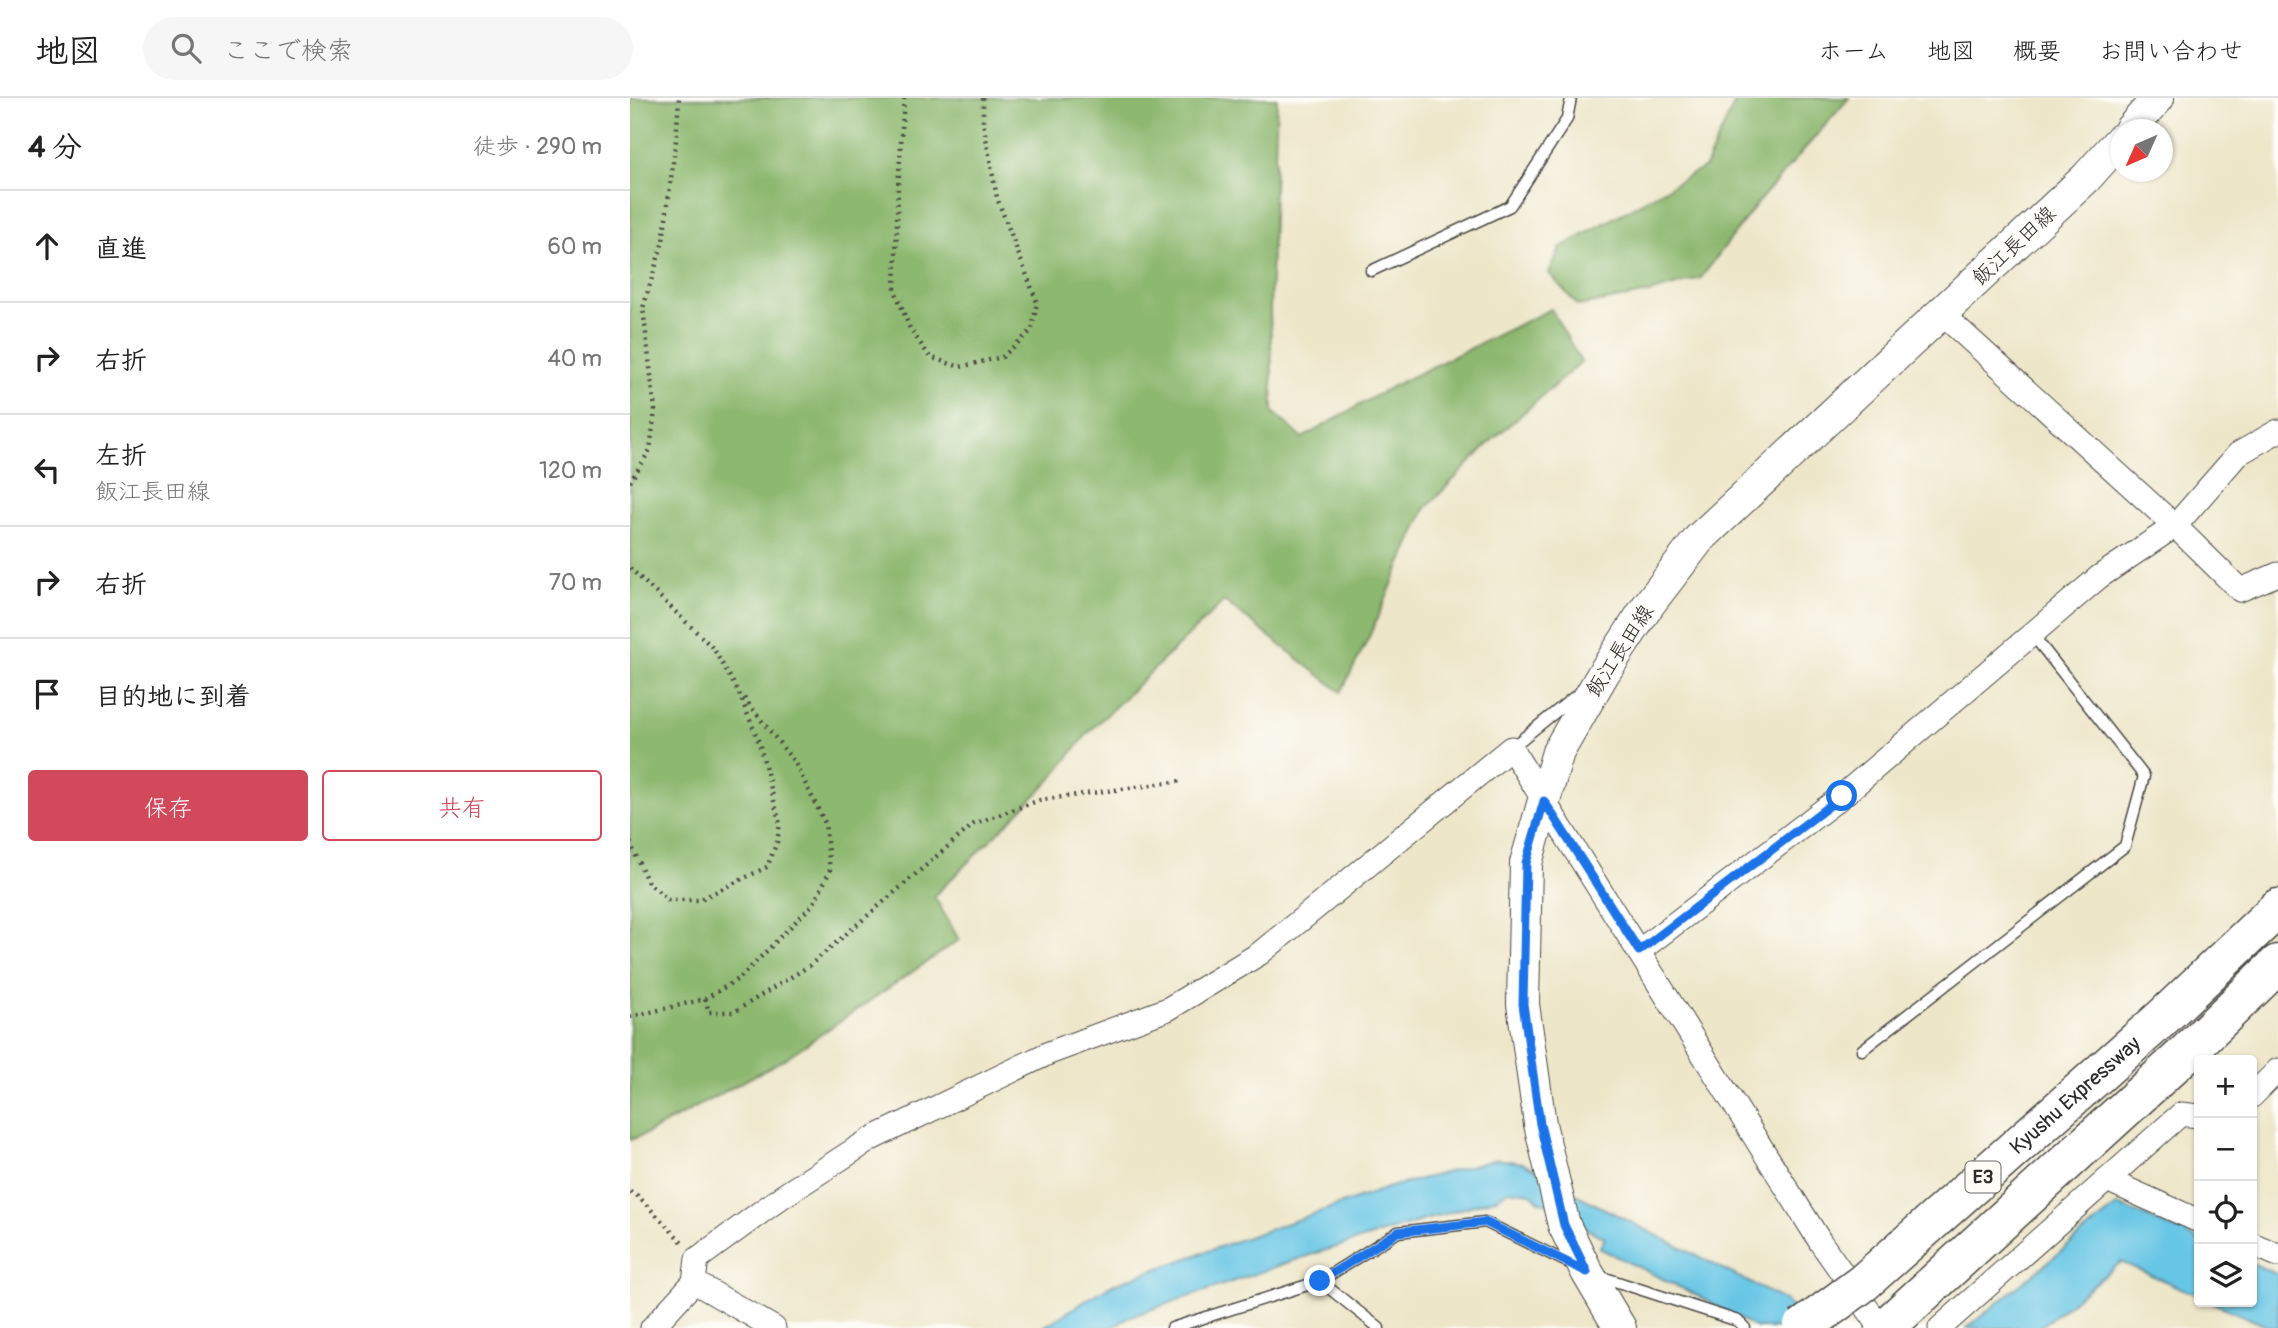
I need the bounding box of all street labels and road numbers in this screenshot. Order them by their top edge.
street label: 飯江長田線 [1966,200,2062,292]
street label: 飯江長田線 [1580,600,1660,702]
street label: Kyushu Expressway [2004,1030,2146,1160]
road number: E3 [1966,1162,2000,1192]

